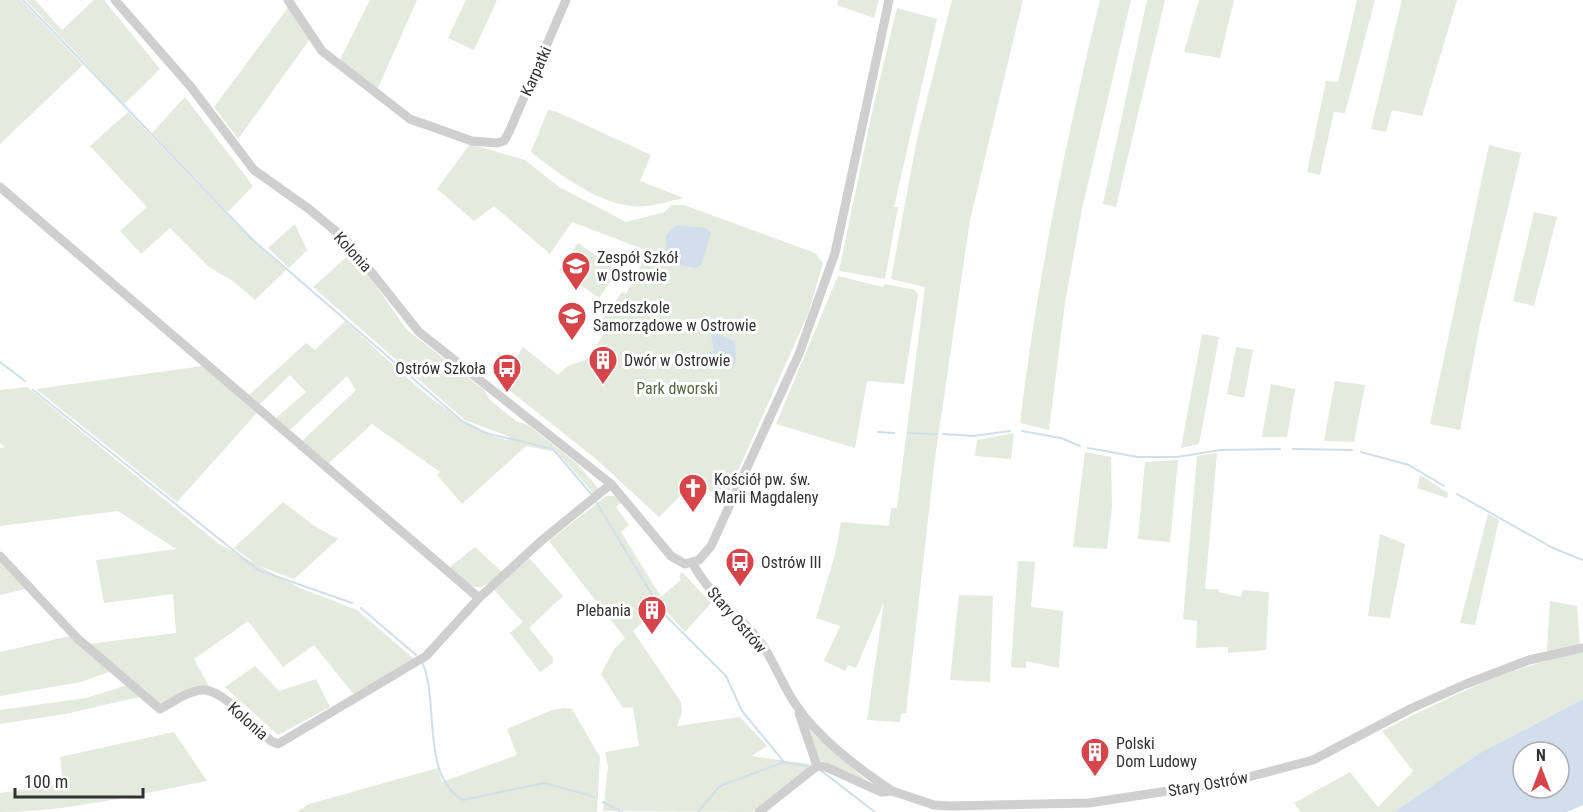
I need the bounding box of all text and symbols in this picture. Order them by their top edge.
street label: Karpatki [517,43,555,99]
street label: Kolonia [330,228,376,276]
place label: Zespół Szkół w Ostrowie [597,248,678,285]
school or university icon: Zespół Szkół w Ostrowie [560,250,592,292]
place label: Przedszkole Samorządowe w Ostrowie [593,298,756,335]
school or university icon: Przedszkole Samorządowe w Ostrowie [556,300,588,342]
building icon: Dwór w Ostrowie [587,344,619,386]
place label: Dwór w Ostrowie [624,351,730,370]
bus stop icon: Ostrów Szkoła [491,352,523,394]
place label: Ostrów Szkoła [395,359,486,378]
park label: Park dworski [636,379,718,398]
place label: Kościół pw. św. Marii Magdaleny [714,470,819,507]
church icon: Kościół pw. św. Marii Magdaleny [677,472,709,514]
bus stop icon: Ostrów III [724,546,756,588]
place label: Ostrów III [761,553,821,572]
street label: Stary Ostrów [703,583,771,657]
building icon: Plebania [636,594,668,636]
place label: Plebania [576,601,631,620]
street label: Kolonia [224,698,272,744]
place label: Polski Dom Ludowy [1116,734,1197,771]
building icon: Polski Dom Ludowy [1079,736,1111,778]
north arrow [1511,740,1571,800]
text: N [1536,746,1546,765]
scale bar [15,761,142,799]
street label: Stary Ostrów [1167,768,1249,800]
text: 100 m [24,771,68,792]

